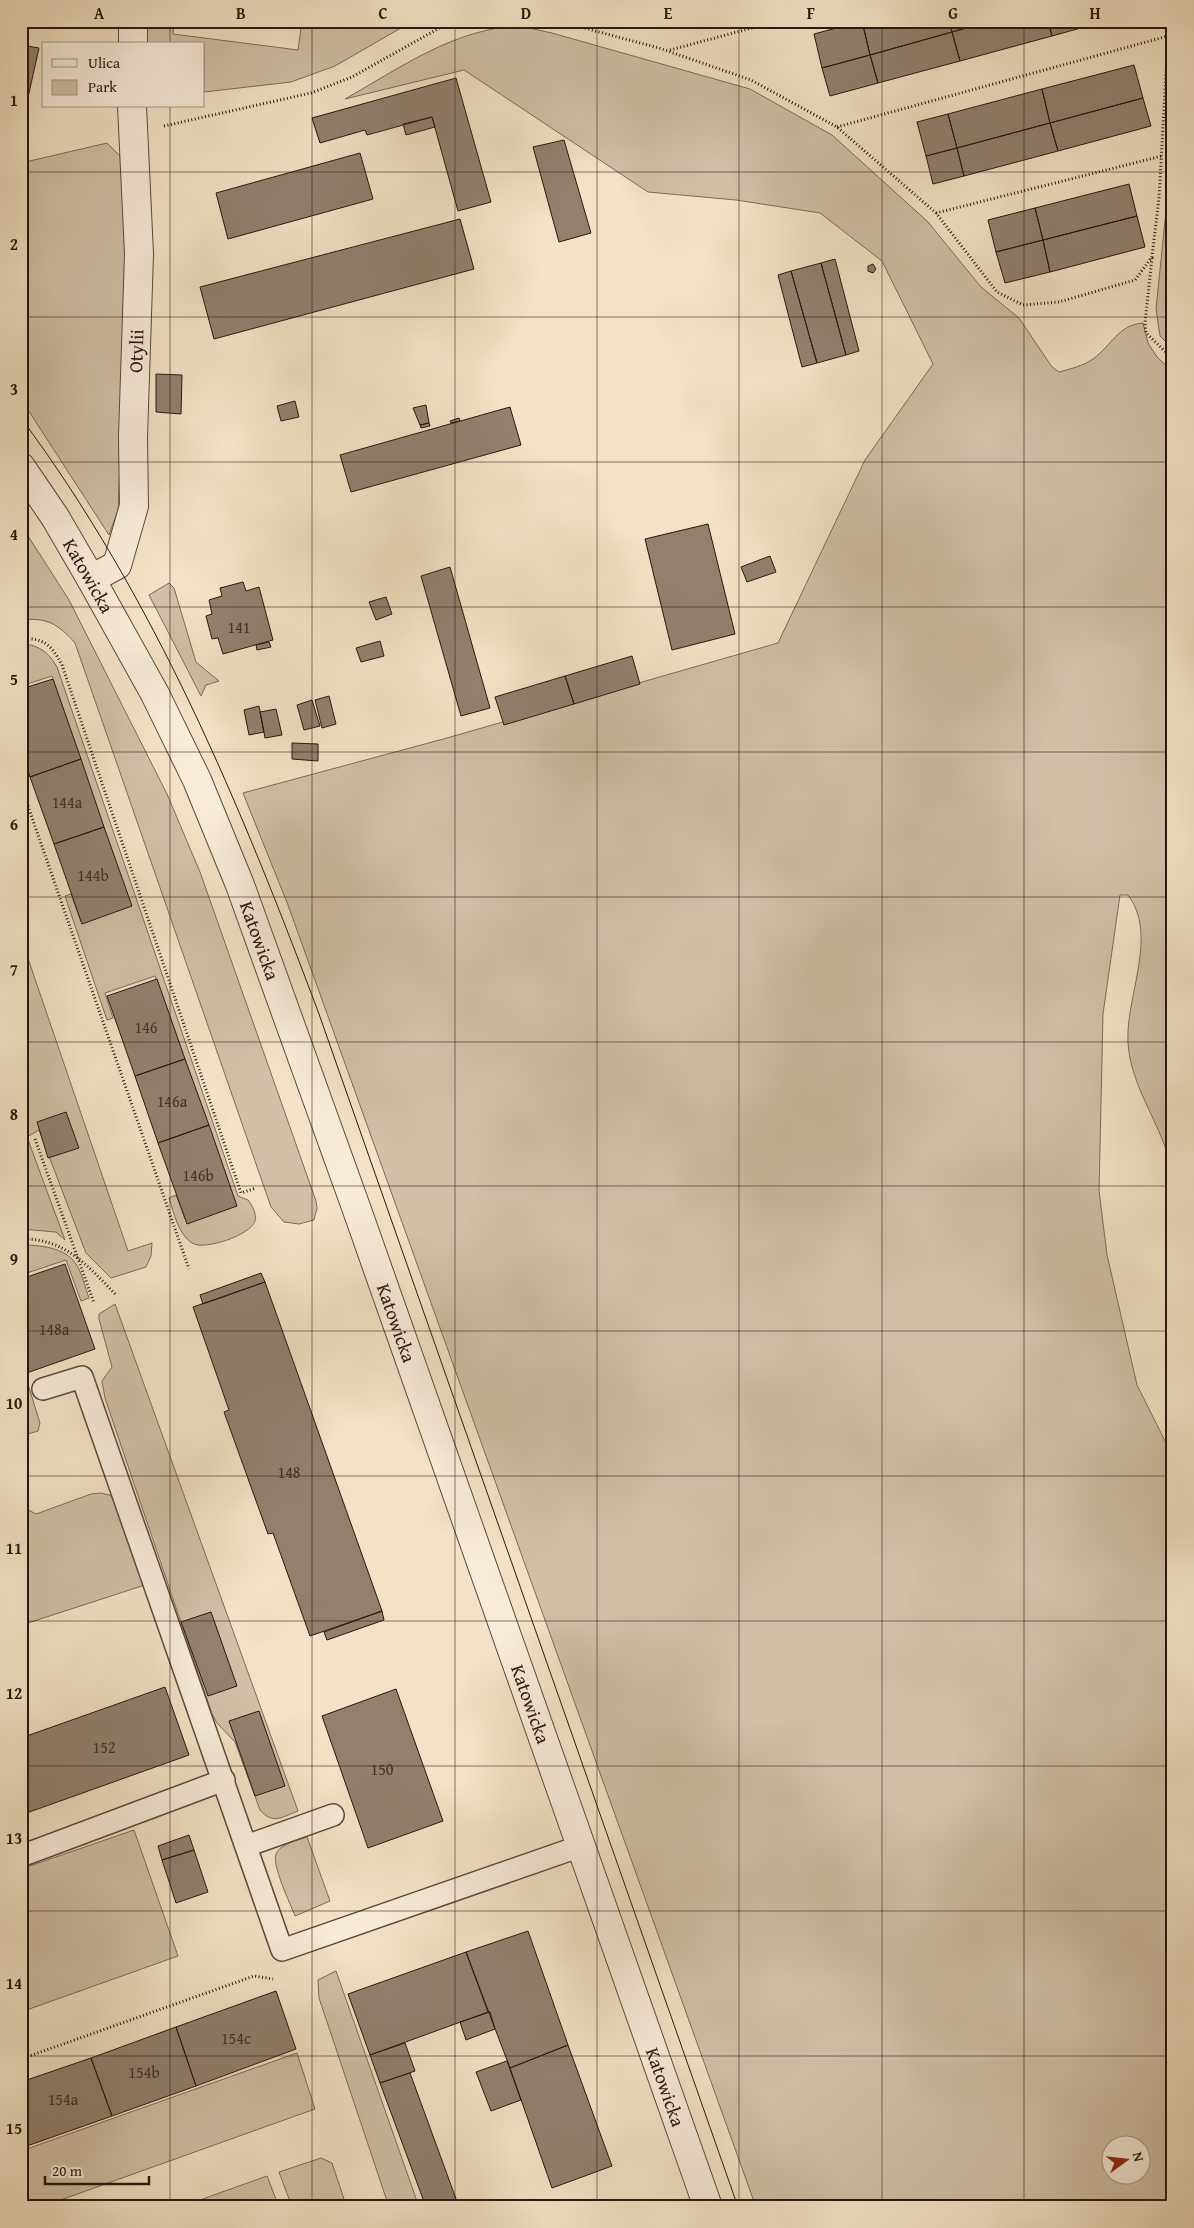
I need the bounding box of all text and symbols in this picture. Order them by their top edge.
text: A [94,1,105,25]
text: B [236,1,246,25]
text: C [378,1,388,25]
text: D [521,1,531,25]
text: E [664,1,673,25]
text: F [807,1,815,25]
text: G [948,1,958,25]
text: H [1089,1,1101,25]
legend [42,42,205,108]
text: Ulica [88,52,120,73]
text: Park [88,76,117,97]
text: 1 [10,88,18,112]
text: 2 [10,232,18,256]
street label: Otylii [121,329,151,373]
text: 3 [10,377,18,401]
text: 4 [10,522,18,546]
street label: Katowicka [56,533,121,618]
house number: 141 [227,615,251,639]
text: 5 [10,667,18,691]
house number: 144a [52,790,83,814]
text: 6 [10,812,18,836]
house number: 144b [77,863,109,887]
street label: Katowicka [233,897,287,984]
text: 7 [10,957,18,981]
house number: 146 [134,1015,158,1039]
house number: 146a [157,1089,188,1113]
text: 8 [10,1102,18,1126]
house number: 146b [182,1163,214,1187]
text: 9 [10,1247,18,1271]
street label: Katowicka [370,1280,424,1366]
house number: 148a [39,1317,70,1341]
text: 10 [6,1391,22,1415]
house number: 148 [277,1460,301,1484]
text: 11 [6,1536,22,1560]
street label: Katowicka [504,1661,558,1747]
text: 12 [6,1681,22,1705]
house number: 152 [92,1735,116,1759]
house number: 150 [370,1757,394,1781]
text: 13 [6,1826,22,1850]
text: 14 [6,1971,22,1995]
house number: 154c [221,2026,251,2050]
street label: Katowicka [639,2044,693,2130]
house number: 154b [128,2060,160,2084]
house number: 154a [48,2087,79,2111]
text: 15 [6,2116,22,2140]
north arrow [1102,2136,1152,2186]
text: N [1128,2150,1150,2164]
scale bar [45,2153,149,2185]
text: 20 m [52,2160,83,2181]

